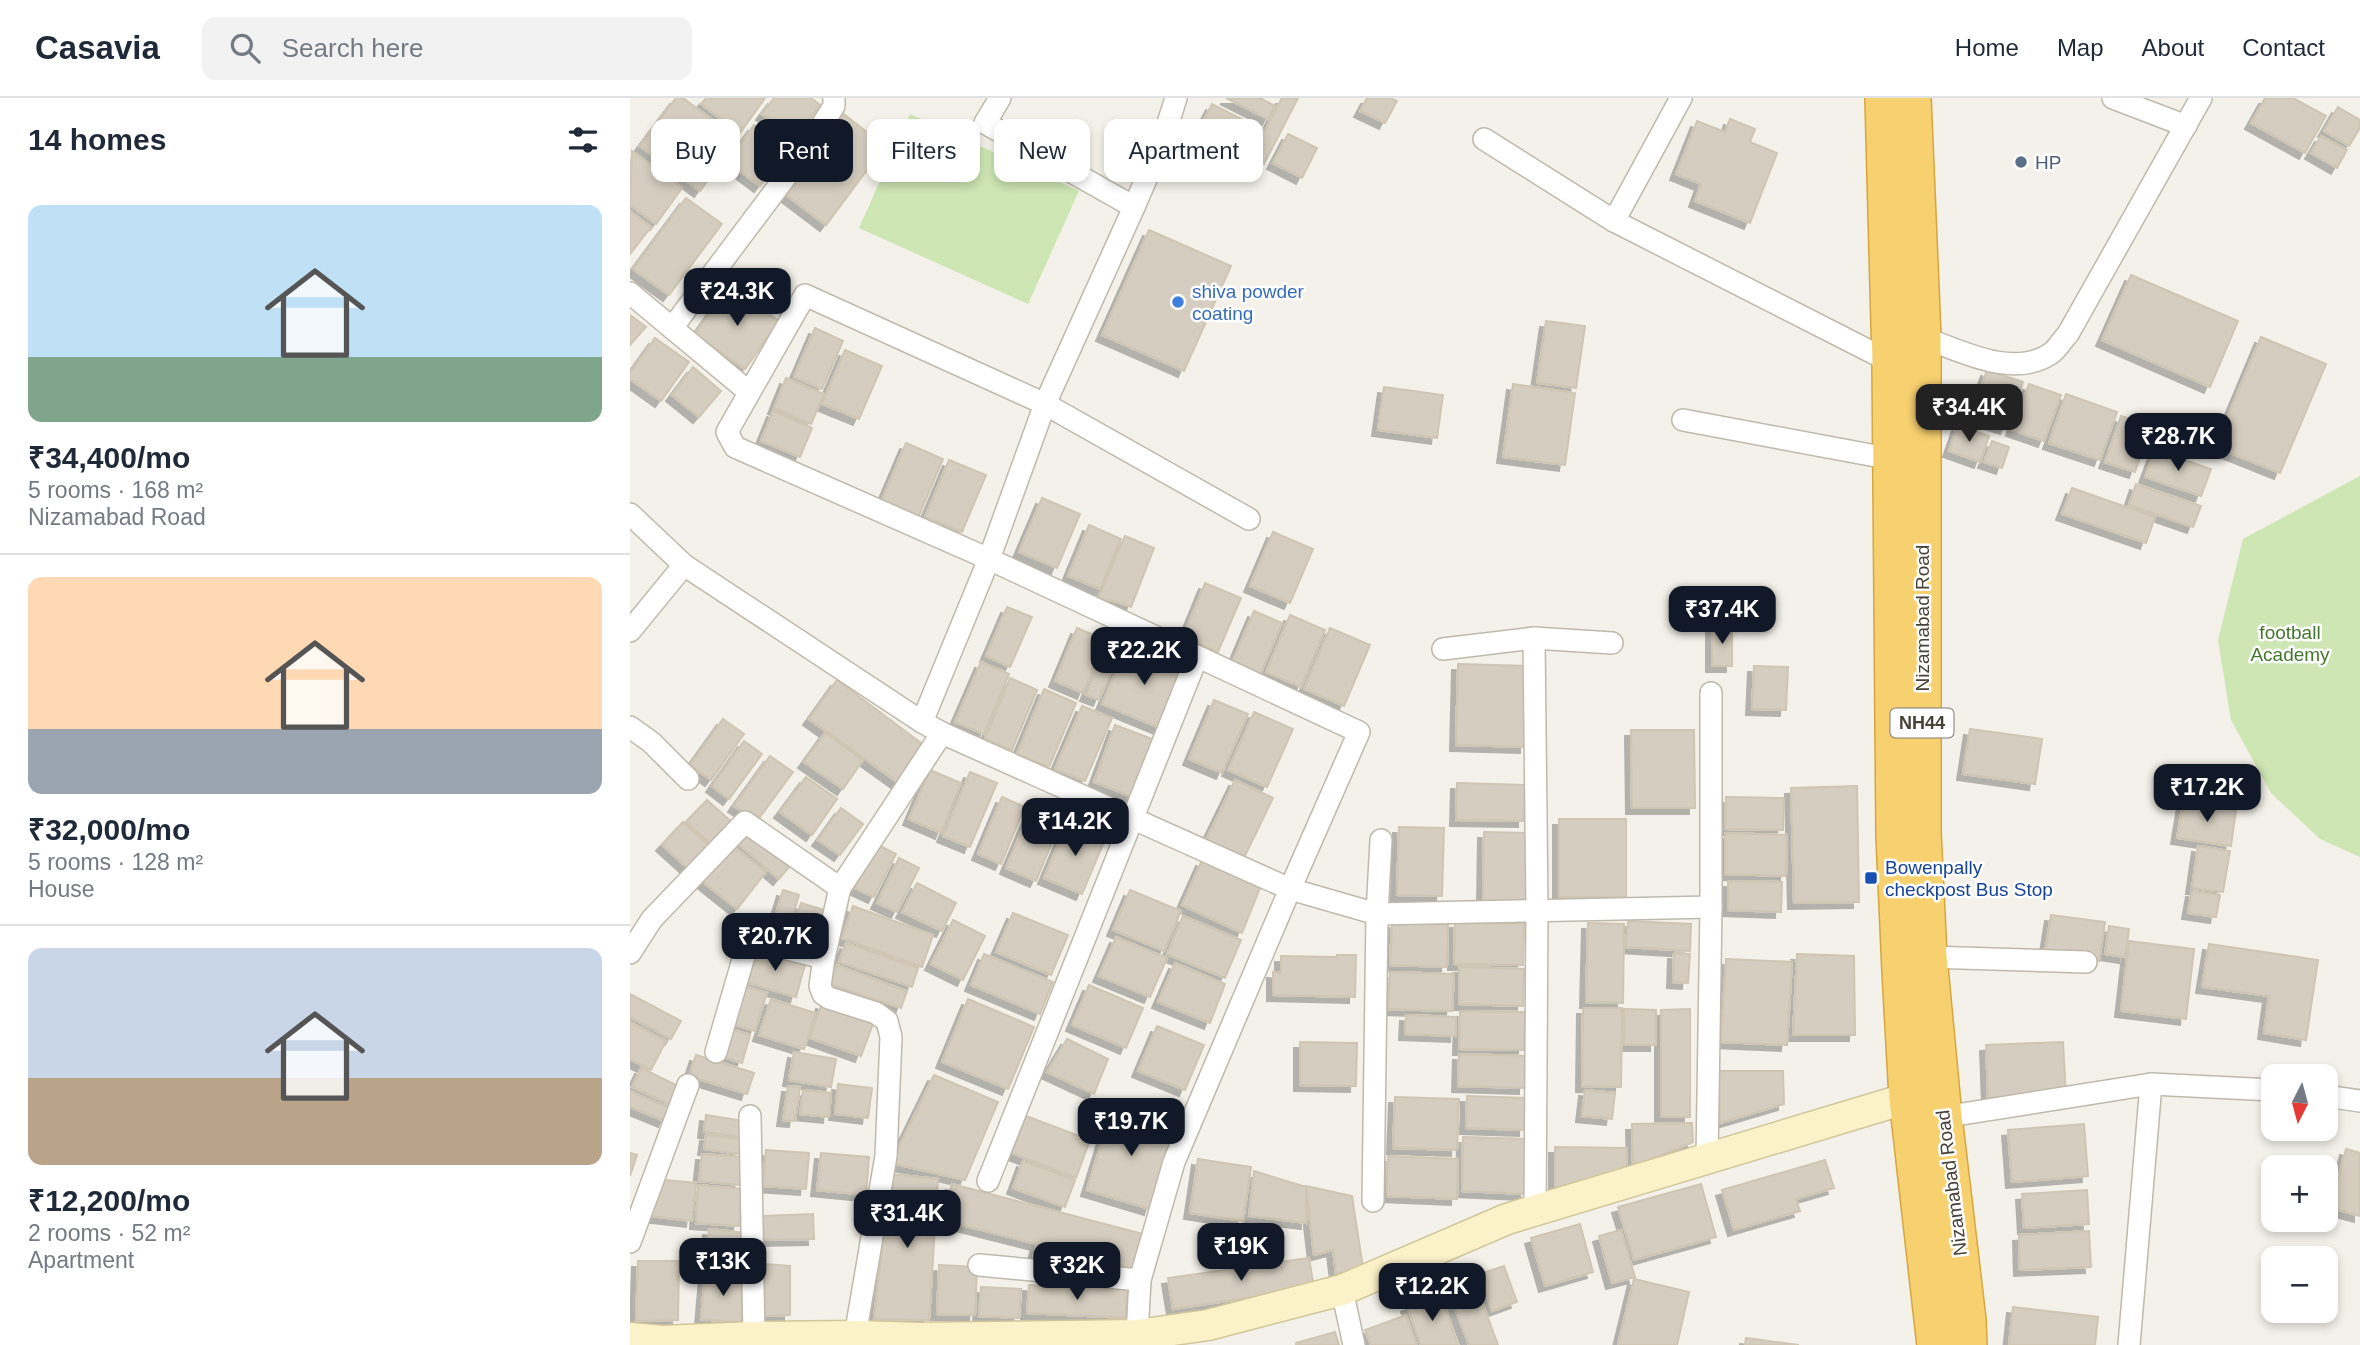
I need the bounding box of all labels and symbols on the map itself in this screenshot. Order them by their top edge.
place label: HP [2035,152,2061,173]
marker: HP [2013,154,2029,170]
pin: ₹24.3K [680,268,794,328]
place label: shiva powder coating [1192,281,1305,324]
marker: shiva powder coating [1170,294,1186,310]
pin: ₹34.4K [1912,384,2026,444]
pin: ₹28.7K [2121,414,2235,473]
street label: Nizamabad Road [1912,545,1933,691]
pin: ₹37.4K [1665,587,1779,646]
park label: football Academy [2250,622,2330,665]
pin: ₹22.2K [1087,628,1201,687]
road number: NH44 [1890,708,1954,738]
pin: ₹17.2K [2150,764,2264,824]
pin: ₹14.2K [1018,798,1132,858]
place label: Bowenpally checkpost Bus Stop [1885,857,2053,900]
marker: Bowenpally checkpost Bus Stop [1863,870,1879,886]
pin: ₹20.7K [718,914,832,973]
north arrow [2261,1064,2338,1141]
pin: ₹19.7K [1074,1098,1188,1158]
street label: Nizamabad Road [1932,1109,1971,1257]
pin: ₹31.4K [850,1190,964,1250]
pin: ₹19K [1200,1224,1282,1283]
pin: ₹13K [682,1238,764,1298]
pin: ₹32K [1036,1242,1118,1302]
pin: ₹12.2K [1375,1264,1489,1323]

